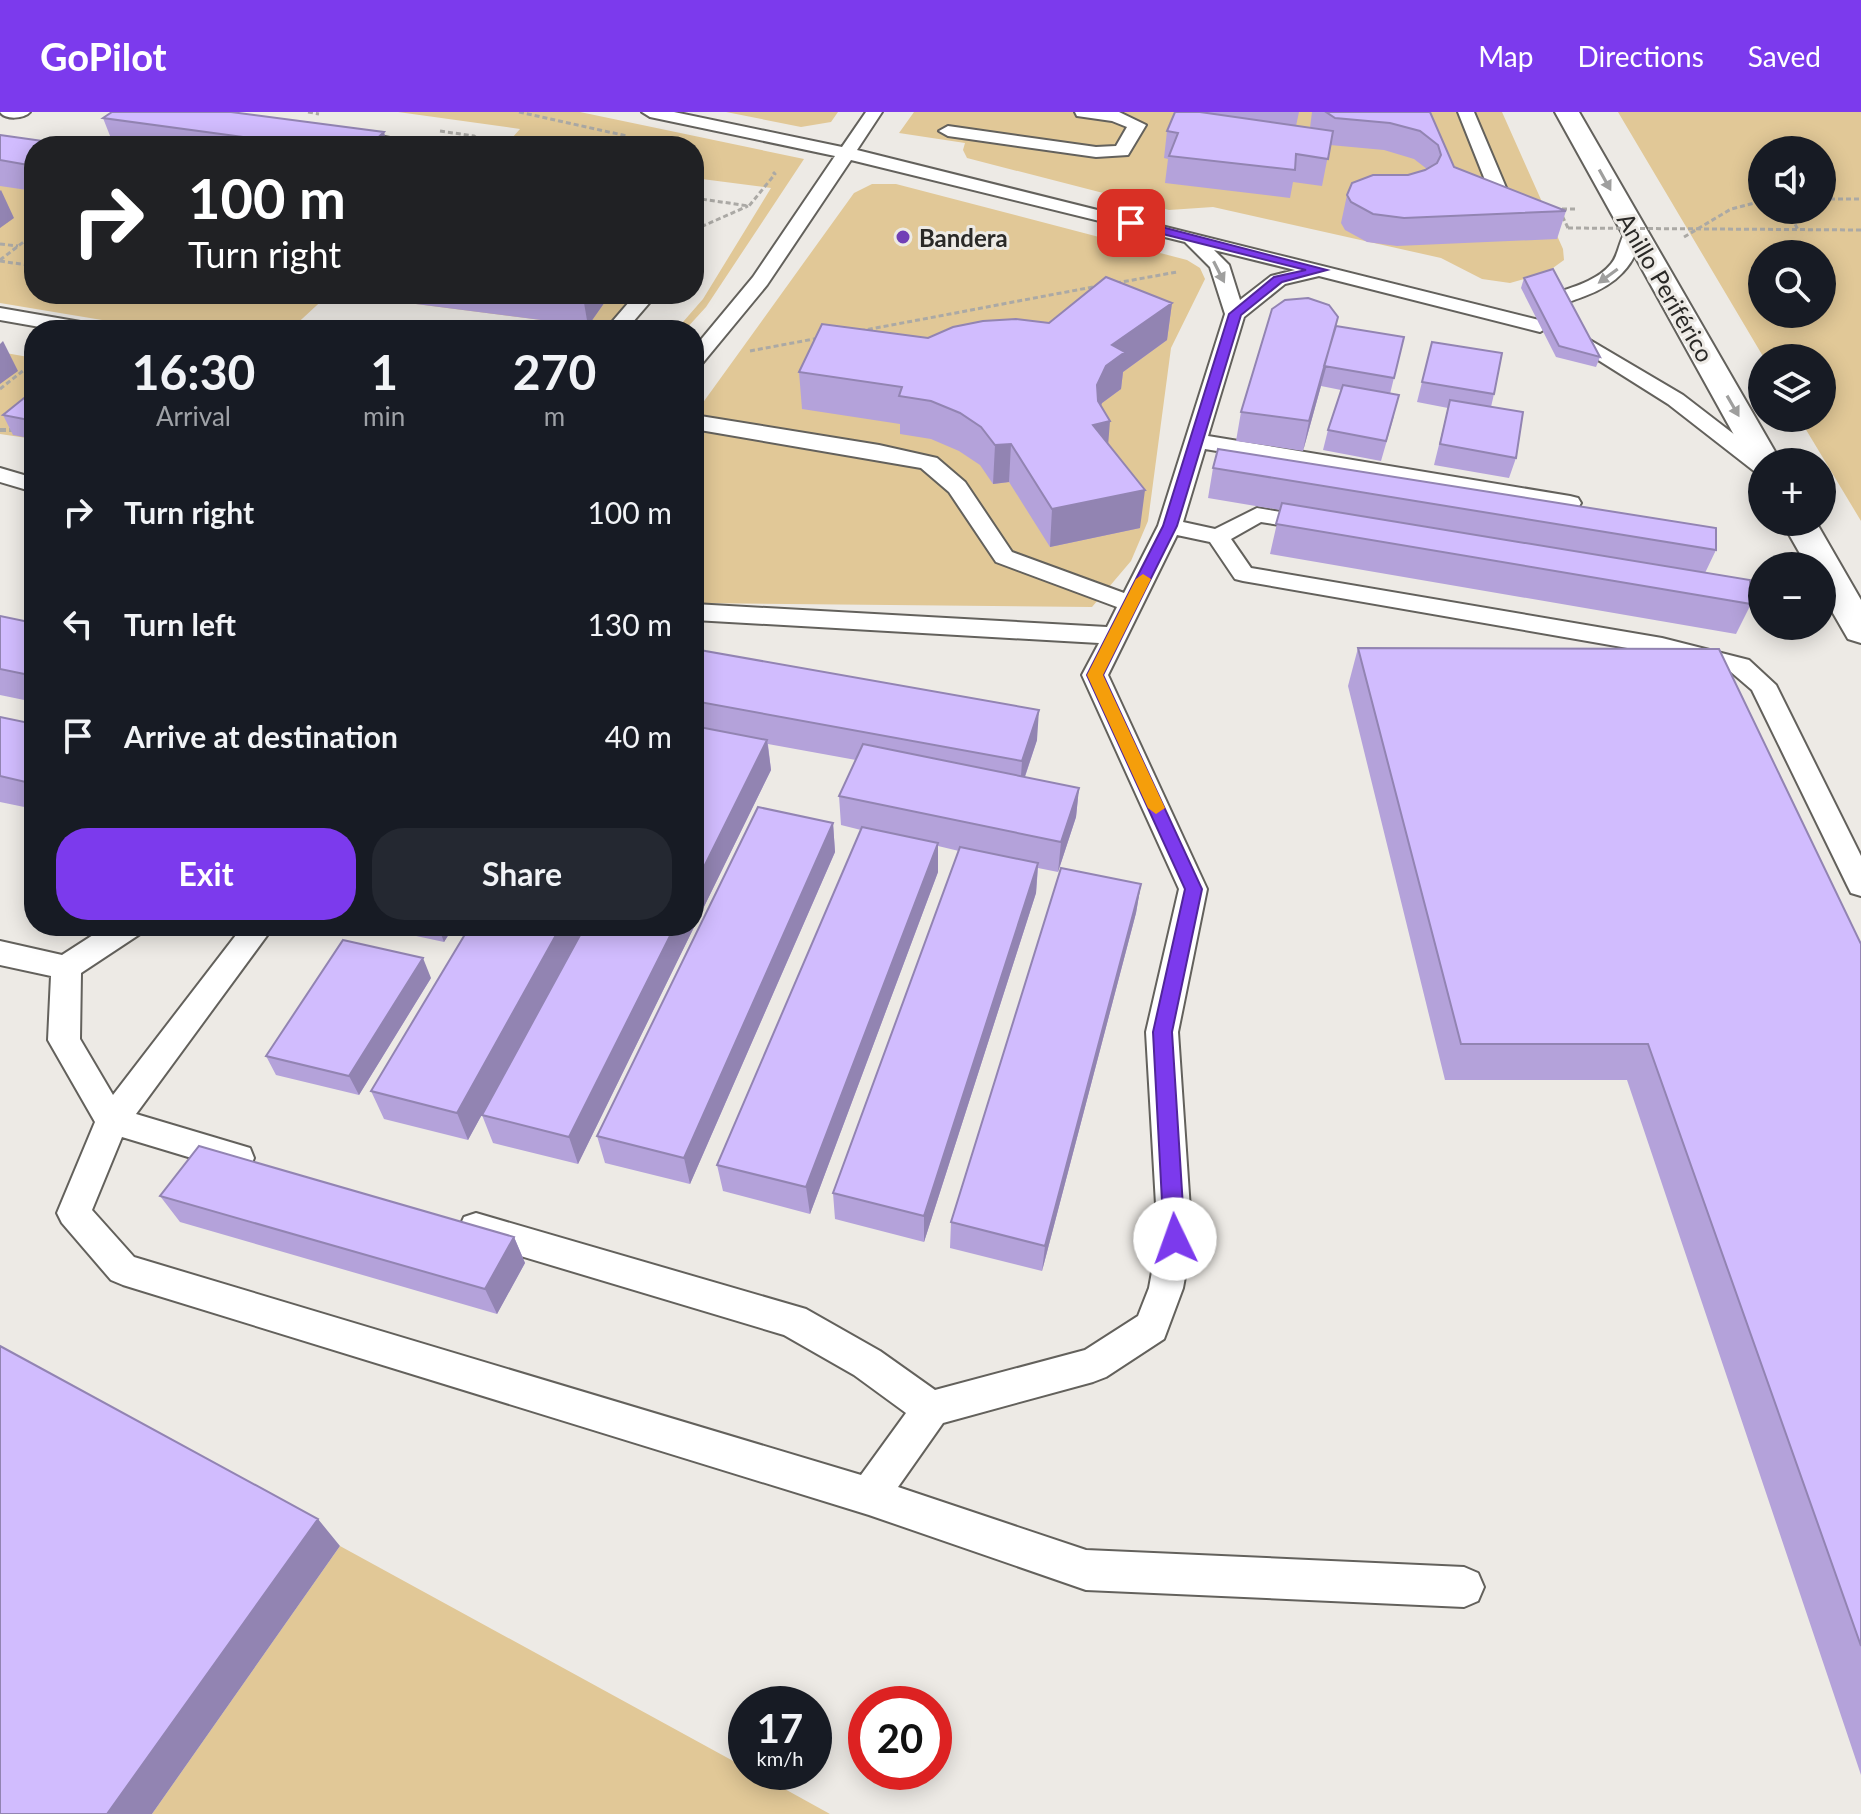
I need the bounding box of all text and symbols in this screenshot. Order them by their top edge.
text: GoPilot [40,33,167,79]
text: Map [1478,39,1533,73]
text: Directions [1577,39,1704,73]
text: Saved [1748,39,1821,73]
map controls [1748,136,1836,640]
button: sound [1748,136,1836,224]
text: 100 m [188,164,346,231]
icon: right [56,168,160,272]
one-way arrow [1598,169,1612,191]
pin [1097,189,1165,257]
icon: arrive [1109,201,1153,245]
street label: Anillo Periférico [1612,207,1720,367]
place label: Bandera [919,223,1008,252]
marker: Bandera [894,228,912,246]
text: Turn right [188,232,341,276]
button: search [1748,240,1836,328]
one-way arrow [1212,261,1226,284]
one-way arrow [1598,268,1619,283]
text: 16:30 [132,343,255,400]
text: 1 [370,343,398,400]
text: 270 [513,343,596,400]
button: layers [1748,344,1836,432]
one-way arrow [1726,395,1740,417]
text: Arrival [156,400,231,432]
text: min [363,400,405,432]
text: m [544,400,565,432]
button: + [1748,448,1836,536]
icon: right [56,490,100,534]
text: Turn right [124,494,254,530]
text: 100 m [587,494,672,530]
button: − [1748,552,1836,640]
icon: left [56,602,100,646]
text: Turn left [124,606,236,642]
text: 130 m [587,606,672,642]
icon: arrive [56,714,100,758]
text: Arrive at destination [124,718,398,754]
text: 40 m [605,718,672,754]
button: Exit [56,828,356,920]
button: Share [372,828,672,920]
position arrow [1133,1197,1217,1281]
speed limit sign: 20 [848,1686,952,1790]
text: 17 [757,1704,803,1752]
text: km/h [757,1746,803,1770]

